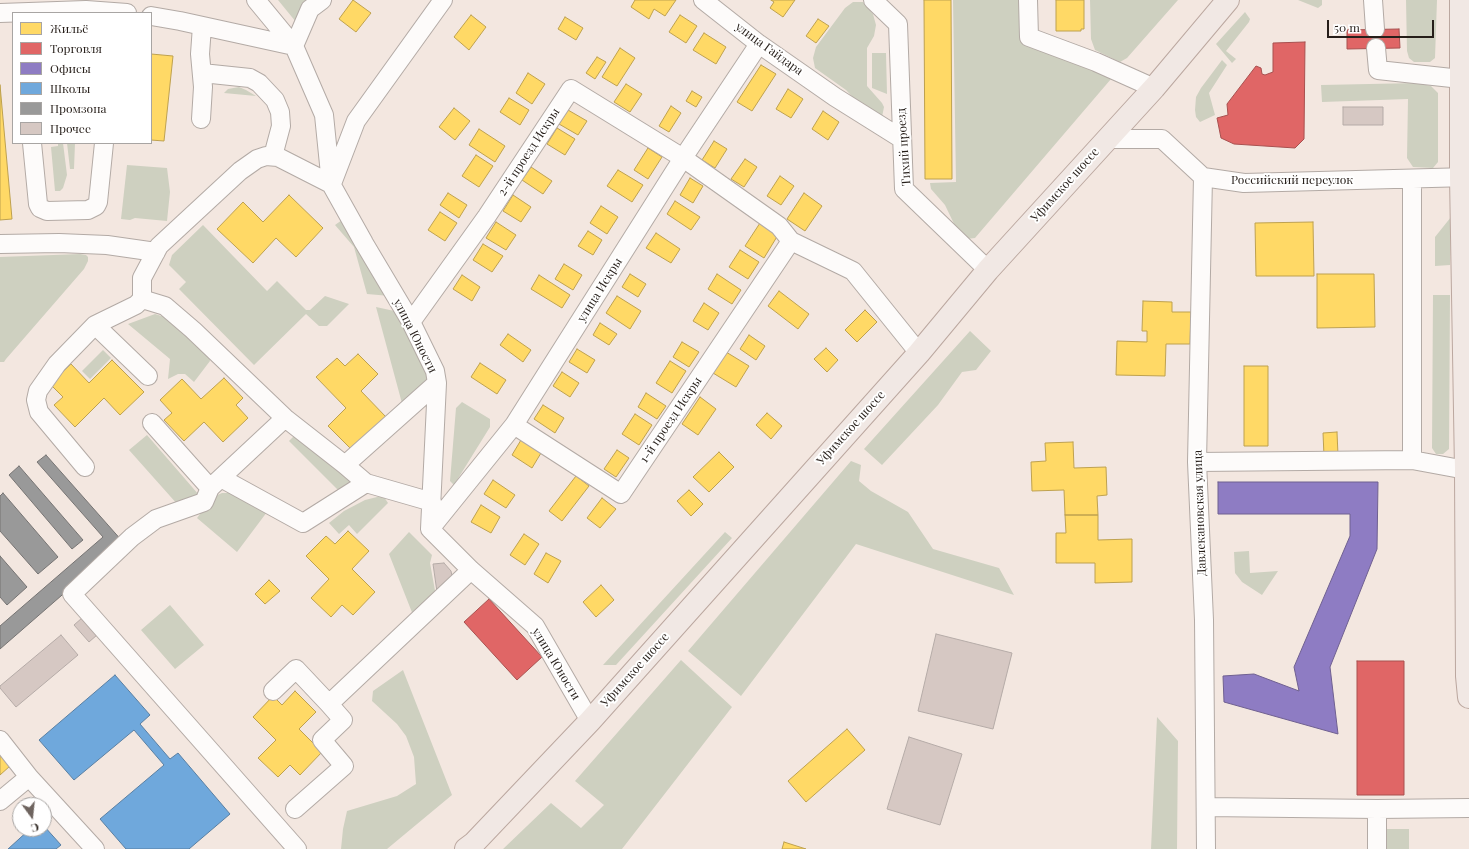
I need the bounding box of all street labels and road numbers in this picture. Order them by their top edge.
street label: улица Гайдара [732,20,806,78]
street label: 2-й проезд Искры [495,105,563,199]
street label: Тихий проезд [894,108,914,186]
street label: Уфимское шоссе [1028,145,1102,225]
street label: Российский переулок [1231,173,1353,187]
street label: улица Искры [574,255,626,325]
street label: улица Юности [390,296,440,376]
street label: 1-й проезд Искры [637,374,705,466]
street label: Уфимское шоссе [814,388,888,468]
street label: Давлекановская улица [1191,450,1209,576]
street label: улица Юности [529,625,583,703]
street label: Уфимское шоссе [598,630,672,710]

